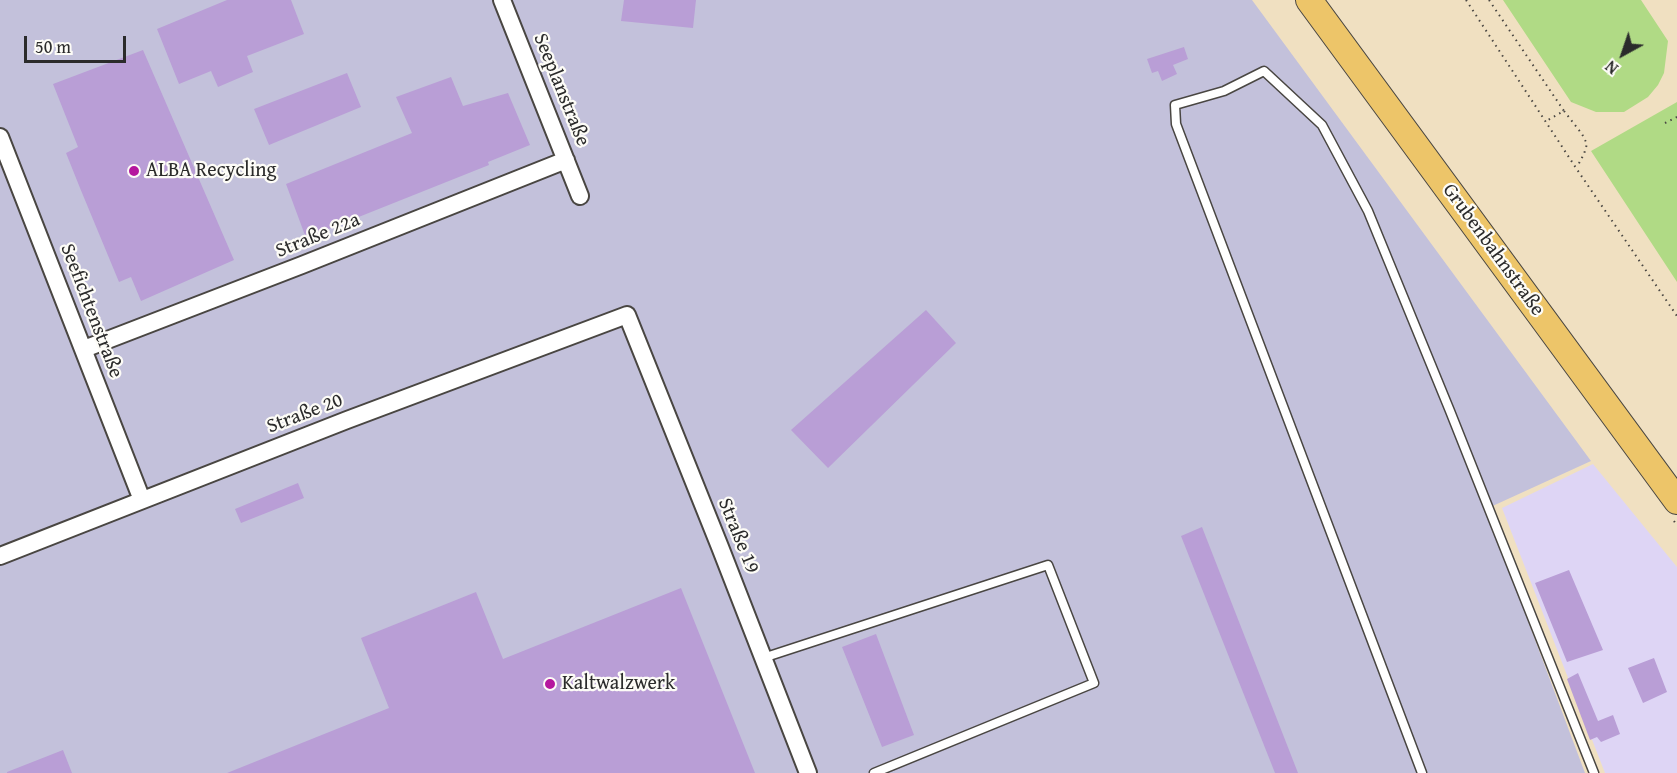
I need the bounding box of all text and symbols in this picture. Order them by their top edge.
scale bar [27,24,129,62]
north arrow [1593,24,1653,84]
street label: Seeplanstraße [528,30,594,150]
text: 50 m [35,33,71,60]
text: N [1600,55,1623,80]
place label: ALBA Recycling [146,159,276,183]
marker: ALBA Recycling [127,164,141,178]
street label: Grubenbahnstraße [1437,179,1549,321]
street label: Straße 22a [272,208,364,264]
street label: Seefichtenstraße [54,241,128,381]
street label: Straße 20 [264,389,346,439]
street label: Straße 19 [712,495,764,577]
place label: Kaltwalzwerk [562,672,675,696]
marker: Kaltwalzwerk [543,677,557,691]

